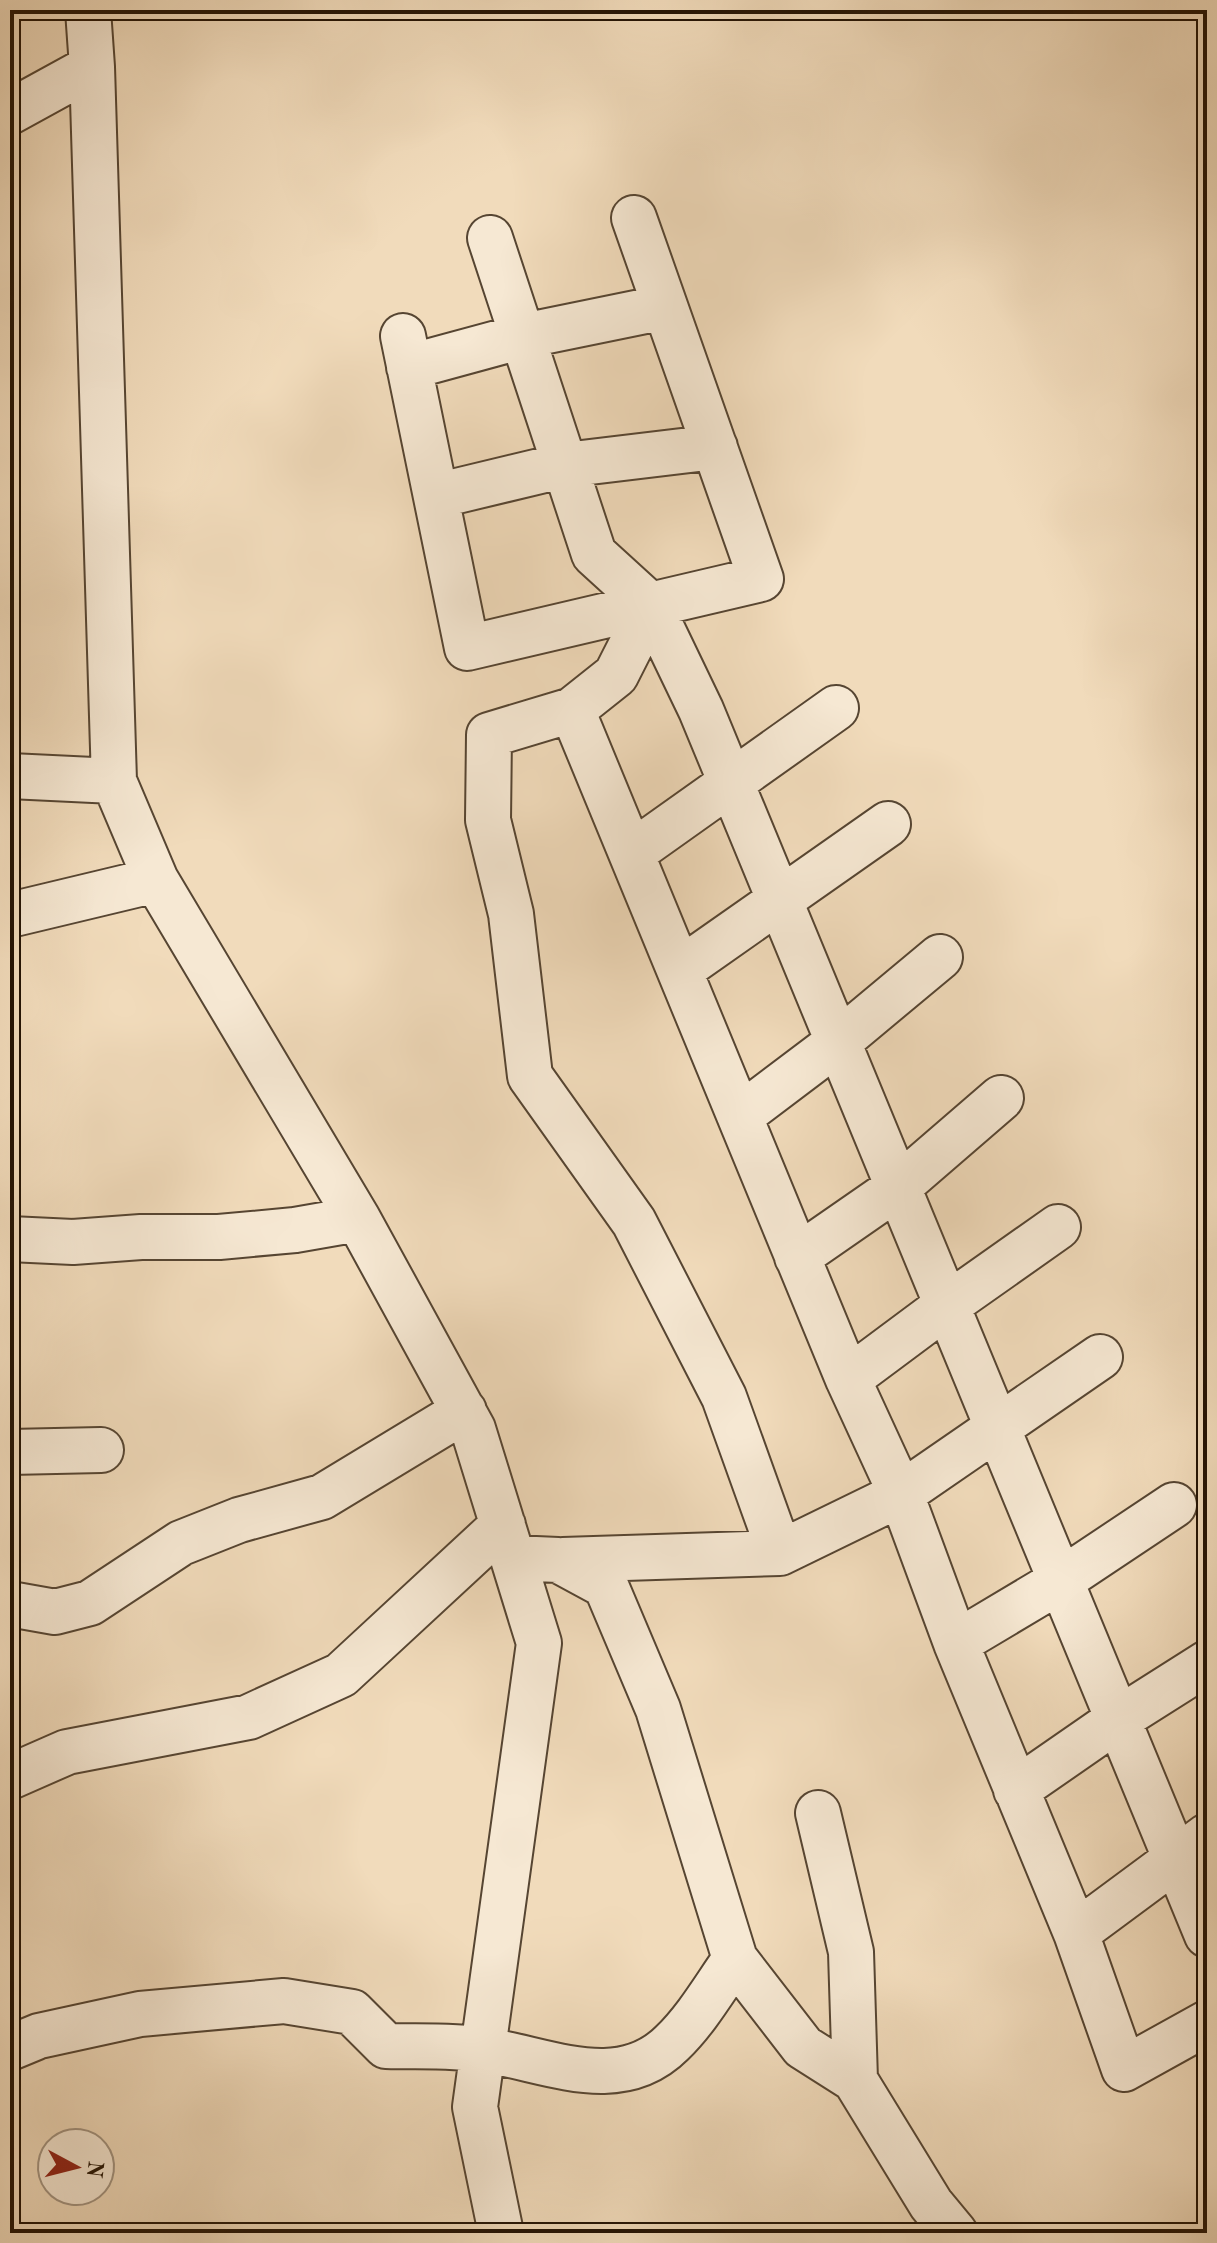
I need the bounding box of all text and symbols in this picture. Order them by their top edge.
north arrow [36,2127,116,2207]
text: N [82,2160,106,2179]

